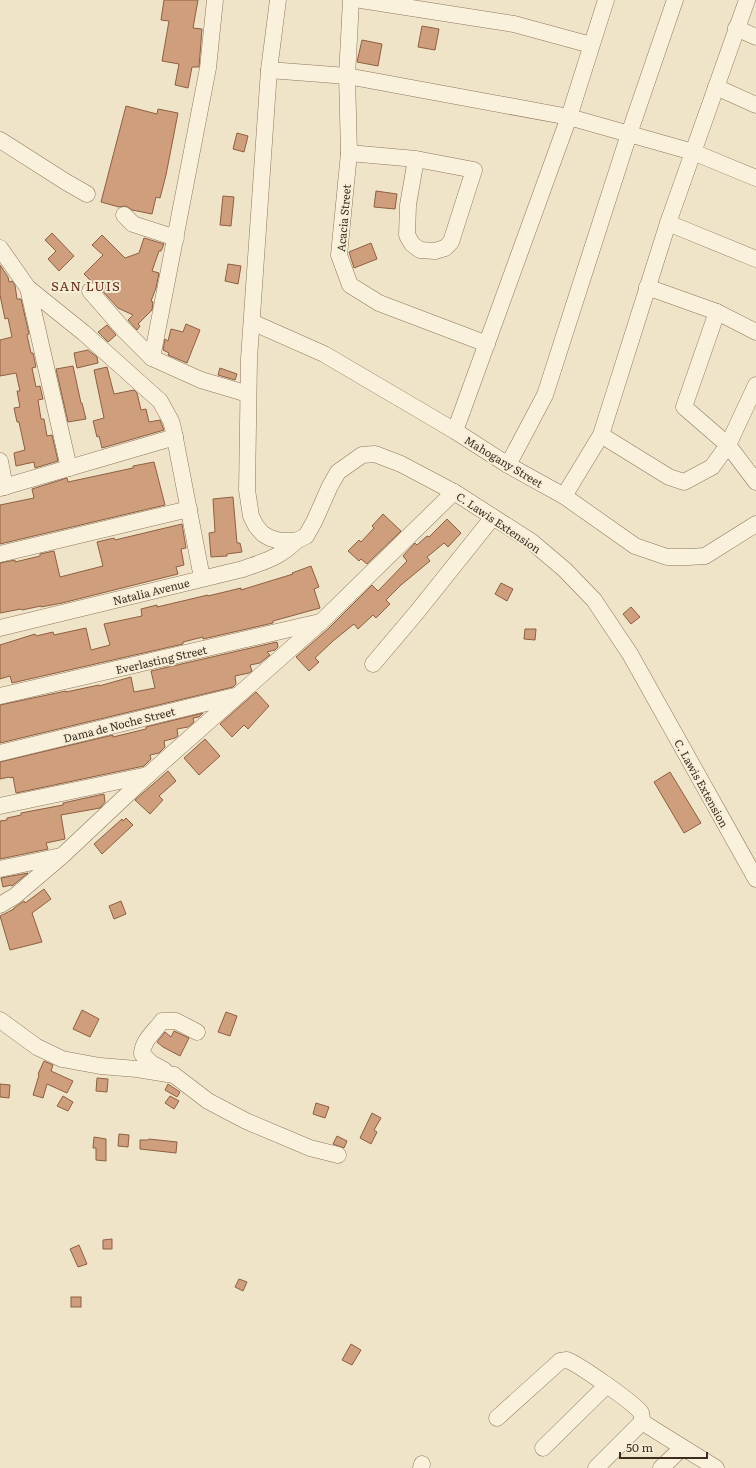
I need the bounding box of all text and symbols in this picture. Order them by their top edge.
street label: Acacia Street [332,183,354,253]
district label: SAN LUIS [51,276,121,295]
street label: Mahogany Street [462,431,547,491]
street label: C. Lawis Extension [454,488,544,556]
street label: Natalia Avenue [111,574,191,608]
street label: Everlasting Street [114,641,209,677]
street label: Dama de Noche Street [61,702,177,746]
street label: C. Lawis Extension [671,736,733,830]
scale bar [620,1434,707,1460]
text: 50 m [626,1438,653,1456]

